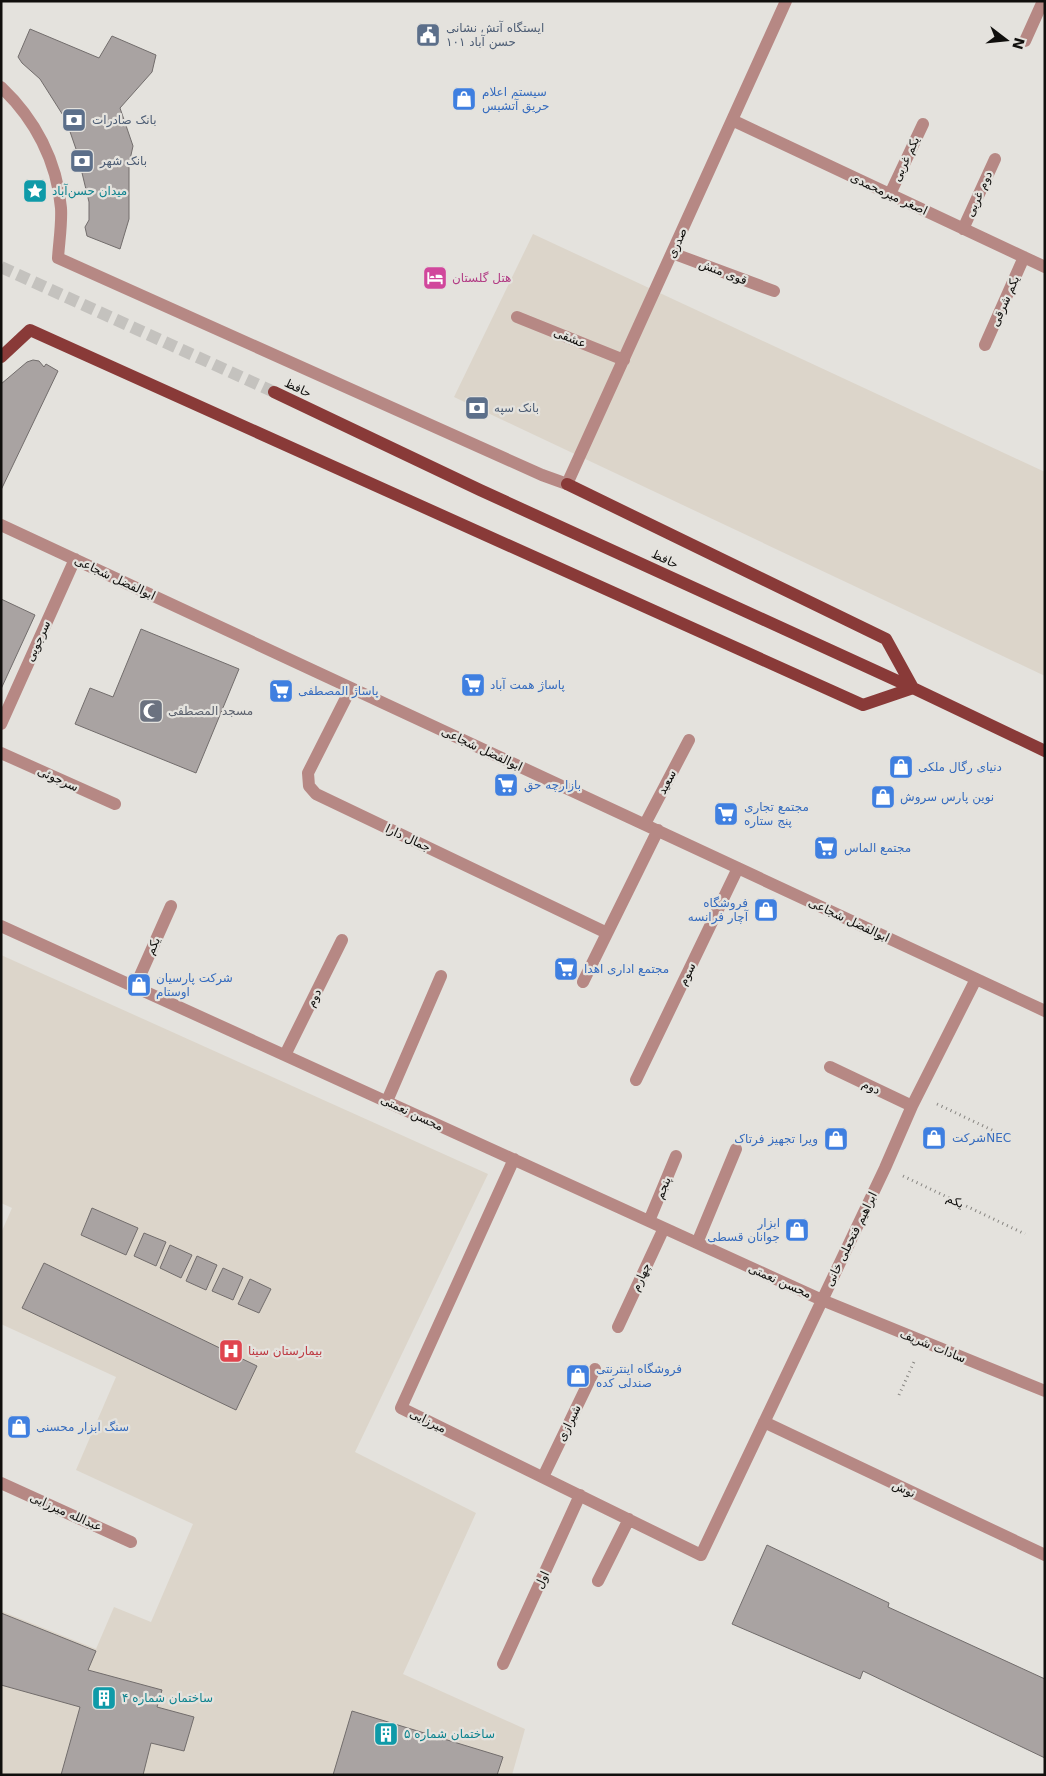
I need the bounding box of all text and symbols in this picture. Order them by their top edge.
north arrow [981,15,1031,65]
place label: ایستگاه آتش نشانی ۱۰۱ حسن آباد [446,20,544,50]
public building icon: ایستگاه آتش نشانی ۱۰۱ حسن آباد [415,22,441,48]
text: N [1009,36,1028,51]
place label: سیستم اعلام حریق آتشبس [482,85,550,114]
shop icon: سیستم اعلام حریق آتشبس [451,86,477,112]
bank icon: بانک صادرات [61,107,87,133]
place label: بانک صادرات [92,113,157,128]
street label: یکم غربی [890,134,923,184]
bank icon: بانک شهر [69,148,95,174]
place label: بانک شهر [99,154,147,169]
street label: دوم غربی [963,169,996,219]
street label: اصغر میرمحمدی [848,170,930,219]
place icon: میدان حسن‌آباد [22,178,48,204]
place label: میدان حسن‌آباد [52,183,127,199]
street label: صدری [664,226,691,261]
street label: قوی منش [697,256,749,289]
hotel icon: هتل گلستان [422,265,448,291]
place label: هتل گلستان [452,271,511,285]
street label: یکم شرقی [988,273,1023,329]
street label: عشقی [552,325,588,351]
street label: حافظ [282,376,314,400]
bank icon: بانک سپه [464,395,490,421]
place label: بانک سپه [494,401,539,415]
street label: حافظ [649,547,681,571]
street label: ابوالفضل شجاعی [72,553,158,604]
street label: سرجویی [23,618,54,664]
supermarket icon: پاساژ همت آباد [460,672,486,698]
place label: پاساژ همت آباد [490,677,565,693]
supermarket icon: پاساژ المصطفی [268,678,294,704]
place label: پاساژ المصطفی [298,684,379,699]
mosque icon: مسجد المصطفی [138,698,164,724]
place label: مسجد المصطفی [168,704,253,718]
street label: ابوالفضل شجاعی [439,724,525,775]
shop icon: دنیای رگال ملکی [888,754,914,780]
place label: دنیای رگال ملکی [918,760,1002,775]
street label: سرجوئی [35,764,81,795]
street label: سعید [655,767,679,797]
supermarket icon: بازارچه حق [493,772,519,798]
place label: بازارچه حق [524,778,581,793]
shop icon: نوین پارس سروش [870,784,896,810]
place label: نوین پارس سروش [900,790,994,805]
place label: مجتمع تجاری پنج ستاره [744,800,809,829]
supermarket icon: مجتمع تجاری پنج ستاره [713,801,739,827]
street label: جمال دارا [383,821,433,855]
supermarket icon: مجتمع الماس [813,835,839,861]
place label: مجتمع الماس [844,841,911,856]
street label: ابوالفضل شجاعی [806,895,892,946]
place label: فروشگاه آچار فرانسه [688,896,749,925]
shop icon: فروشگاه آچار فرانسه [753,897,779,923]
street label: یکم [143,935,163,957]
supermarket icon: مجتمع اداری اهدا [553,956,579,982]
street label: سوم [676,960,699,988]
place label: مجتمع اداری اهدا [584,962,669,977]
place label: شرکت پارسیان اوستام [156,971,233,1000]
shop icon: شرکت پارسیان اوستام [126,972,152,998]
street label: دوم [304,987,325,1010]
street label: دوم [859,1077,882,1098]
street label: محسن نعمتی [378,1092,446,1135]
shop icon: شرکتNEC [921,1125,947,1151]
shop icon: ویرا تجهیز فرتاک [823,1126,849,1152]
place label: شرکتNEC [952,1131,1011,1146]
place label: ویرا تجهیز فرتاک [734,1132,818,1147]
street label: پنجم [652,1175,674,1201]
street label: ابراهیم فتحعلی خانی [822,1189,881,1289]
street label: یکم [944,1191,966,1211]
place label: ابزار جوانان قسطی [707,1216,780,1245]
shop icon: ابزار جوانان قسطی [784,1217,810,1243]
street label: چهارم [628,1261,655,1294]
street label: محسن نعمتی [746,1261,814,1302]
street label: سادات شریف [898,1326,968,1367]
hospital icon: بیمارستان سینا [218,1338,244,1364]
place label: بیمارستان سینا [248,1344,322,1359]
place label: فروشگاه اینترنتی صندلی کده [596,1362,682,1390]
shop icon: فروشگاه اینترنتی صندلی کده [565,1363,591,1389]
street label: شیرازی [554,1402,585,1444]
street label: میرزایی [407,1406,449,1437]
shop icon: سنگ ابزار محسنی [6,1414,32,1440]
place label: سنگ ابزار محسنی [36,1420,129,1435]
street label: نوش [890,1478,918,1501]
street label: عبدالله میرزایی [27,1490,104,1535]
street label: اول [532,1569,553,1591]
building icon: ساختمان شماره ۴ [91,1685,117,1711]
place label: ساختمان شماره ۴ [122,1691,213,1706]
building icon: ساختمان شماره ۵ [373,1721,399,1747]
place label: ساختمان شماره ۵ [404,1727,495,1742]

